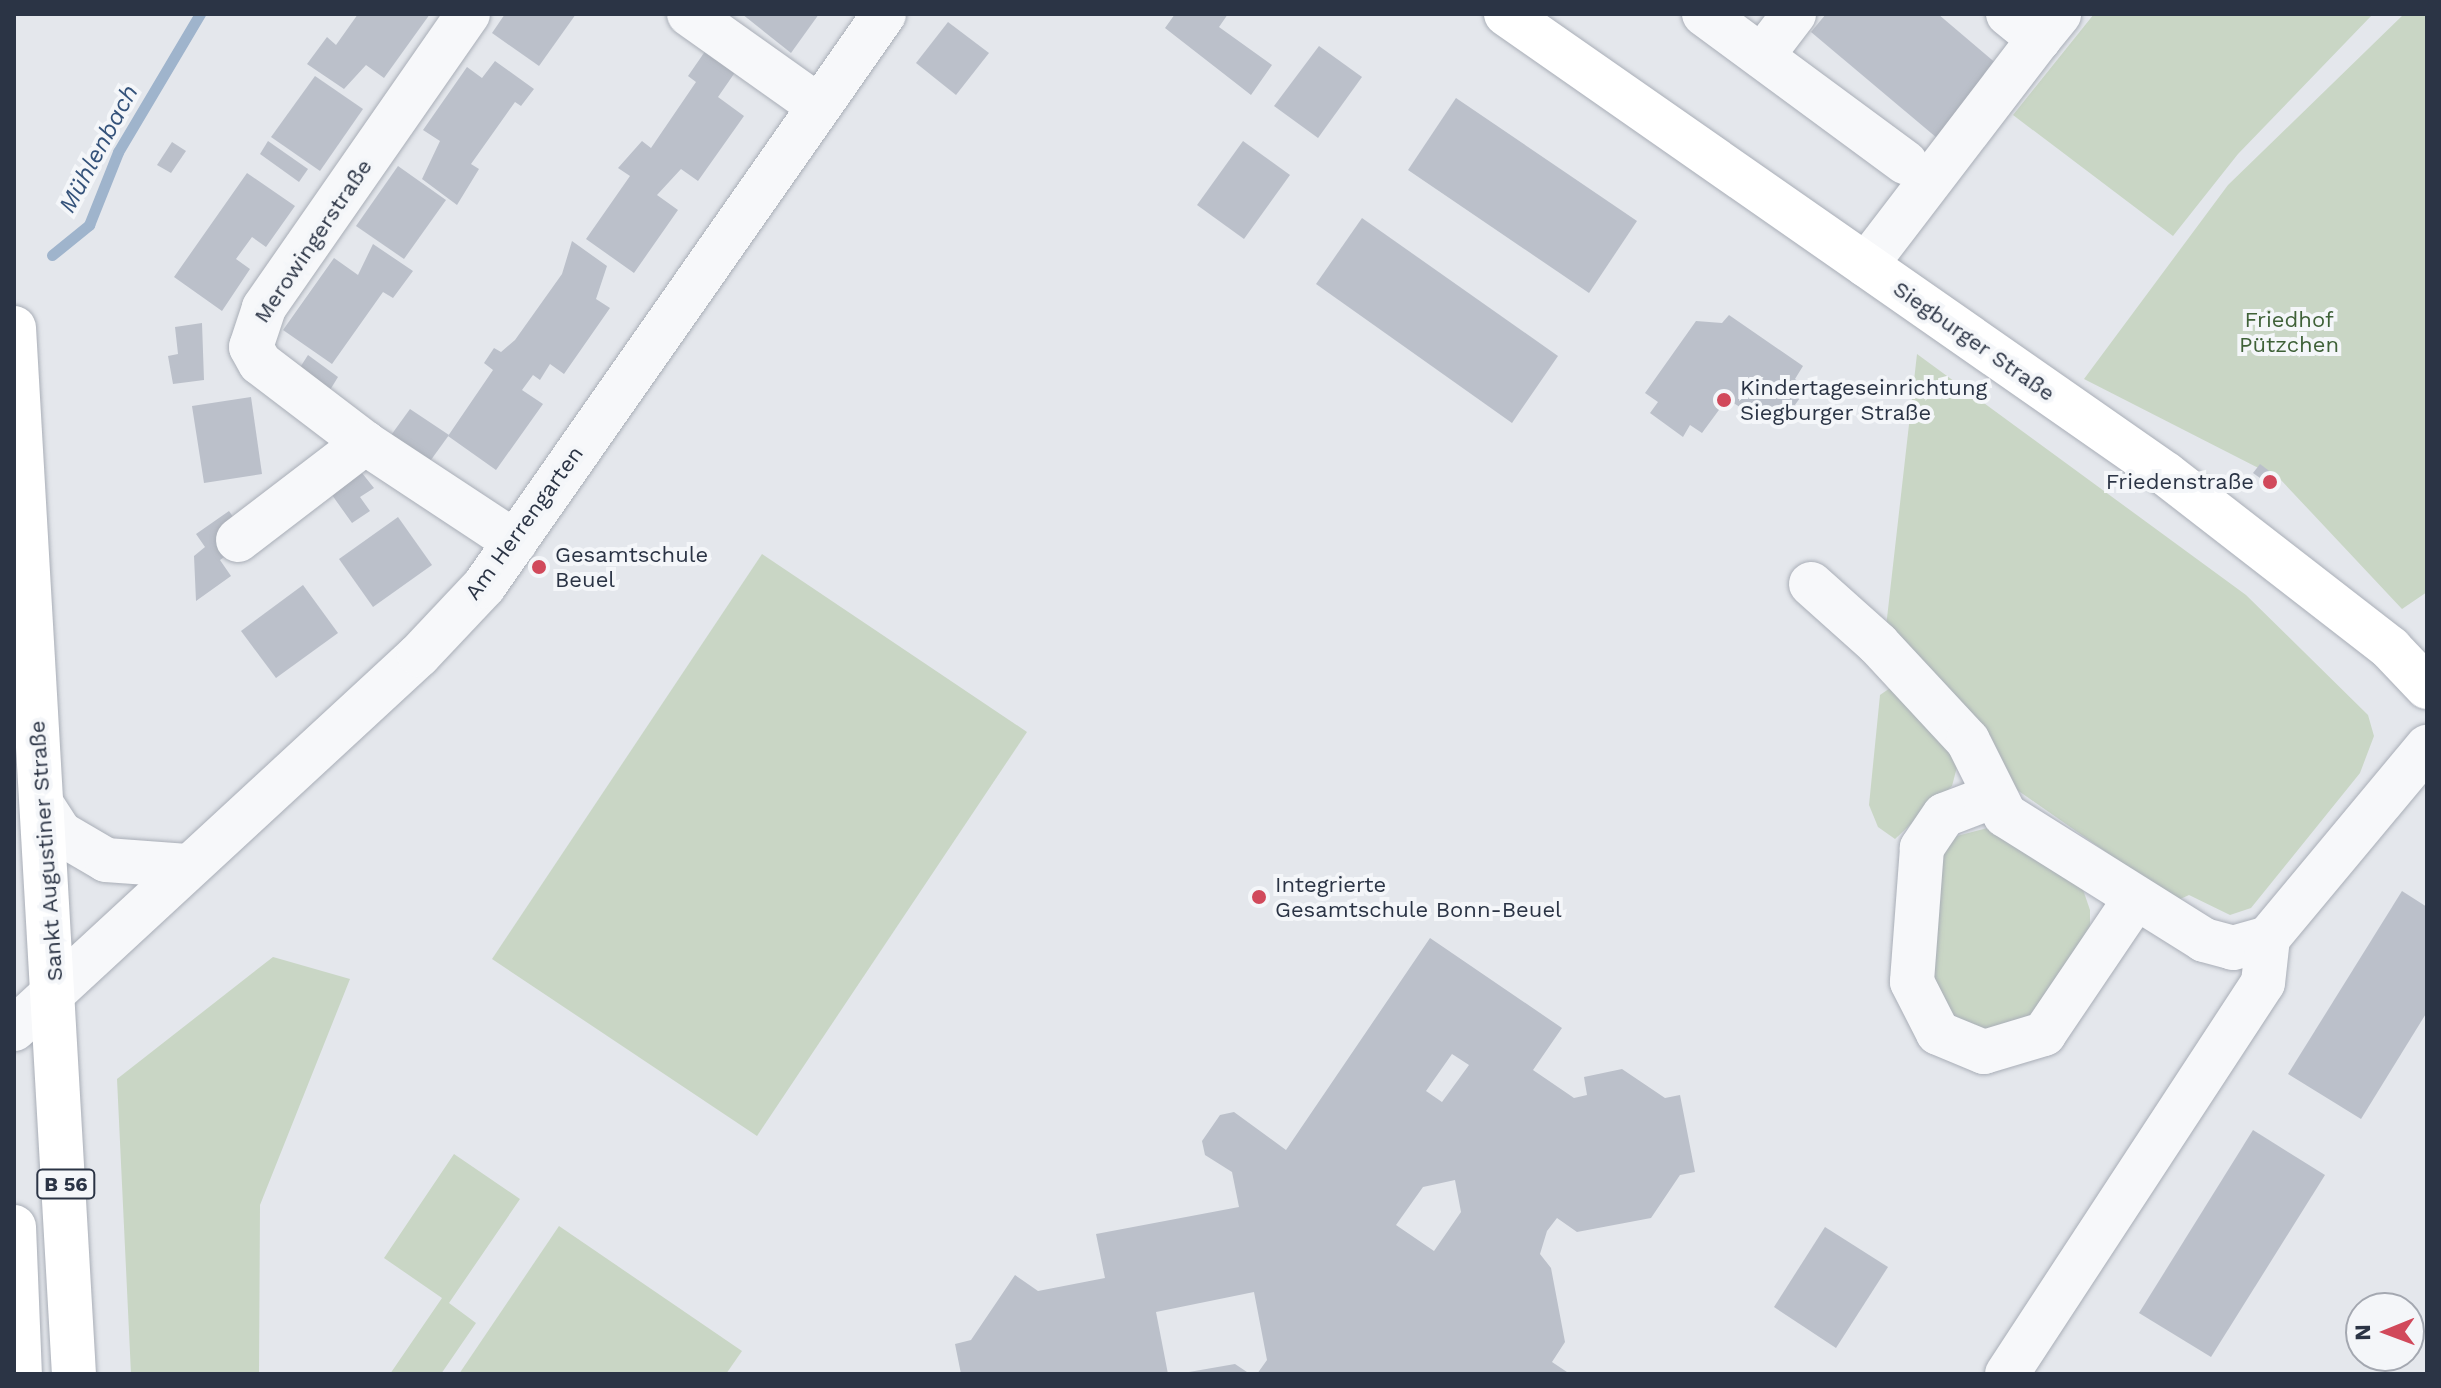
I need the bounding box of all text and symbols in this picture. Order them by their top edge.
water label: Mühlenbach [53,80,145,218]
street label: Merowingerstraße [248,154,378,328]
street label: Siegburger Straße [1888,275,2060,407]
park label: Friedhof Pützchen [2239,306,2339,358]
place label: Kindertageseinrichtung Siegburger Straße [1740,374,1987,426]
marker: Kindertageseinrichtung Siegburger Straße [1715,391,1733,409]
street label: Am Herrengarten [459,441,589,605]
place label: Friedenstraße [2106,469,2254,495]
marker: Friedenstraße [2261,473,2279,491]
place label: Gesamtschule Beuel [555,541,708,592]
marker: Gesamtschule Beuel [530,558,548,576]
street label: Sankt Augustiner Straße [24,719,68,983]
place label: Integrierte Gesamtschule Bonn-Beuel [1275,871,1562,922]
marker: Integrierte Gesamtschule Bonn-Beuel [1250,888,1268,906]
road number: B 56 [36,1168,96,1200]
north arrow [2345,1292,2425,1372]
text: N [2350,1324,2375,1341]

